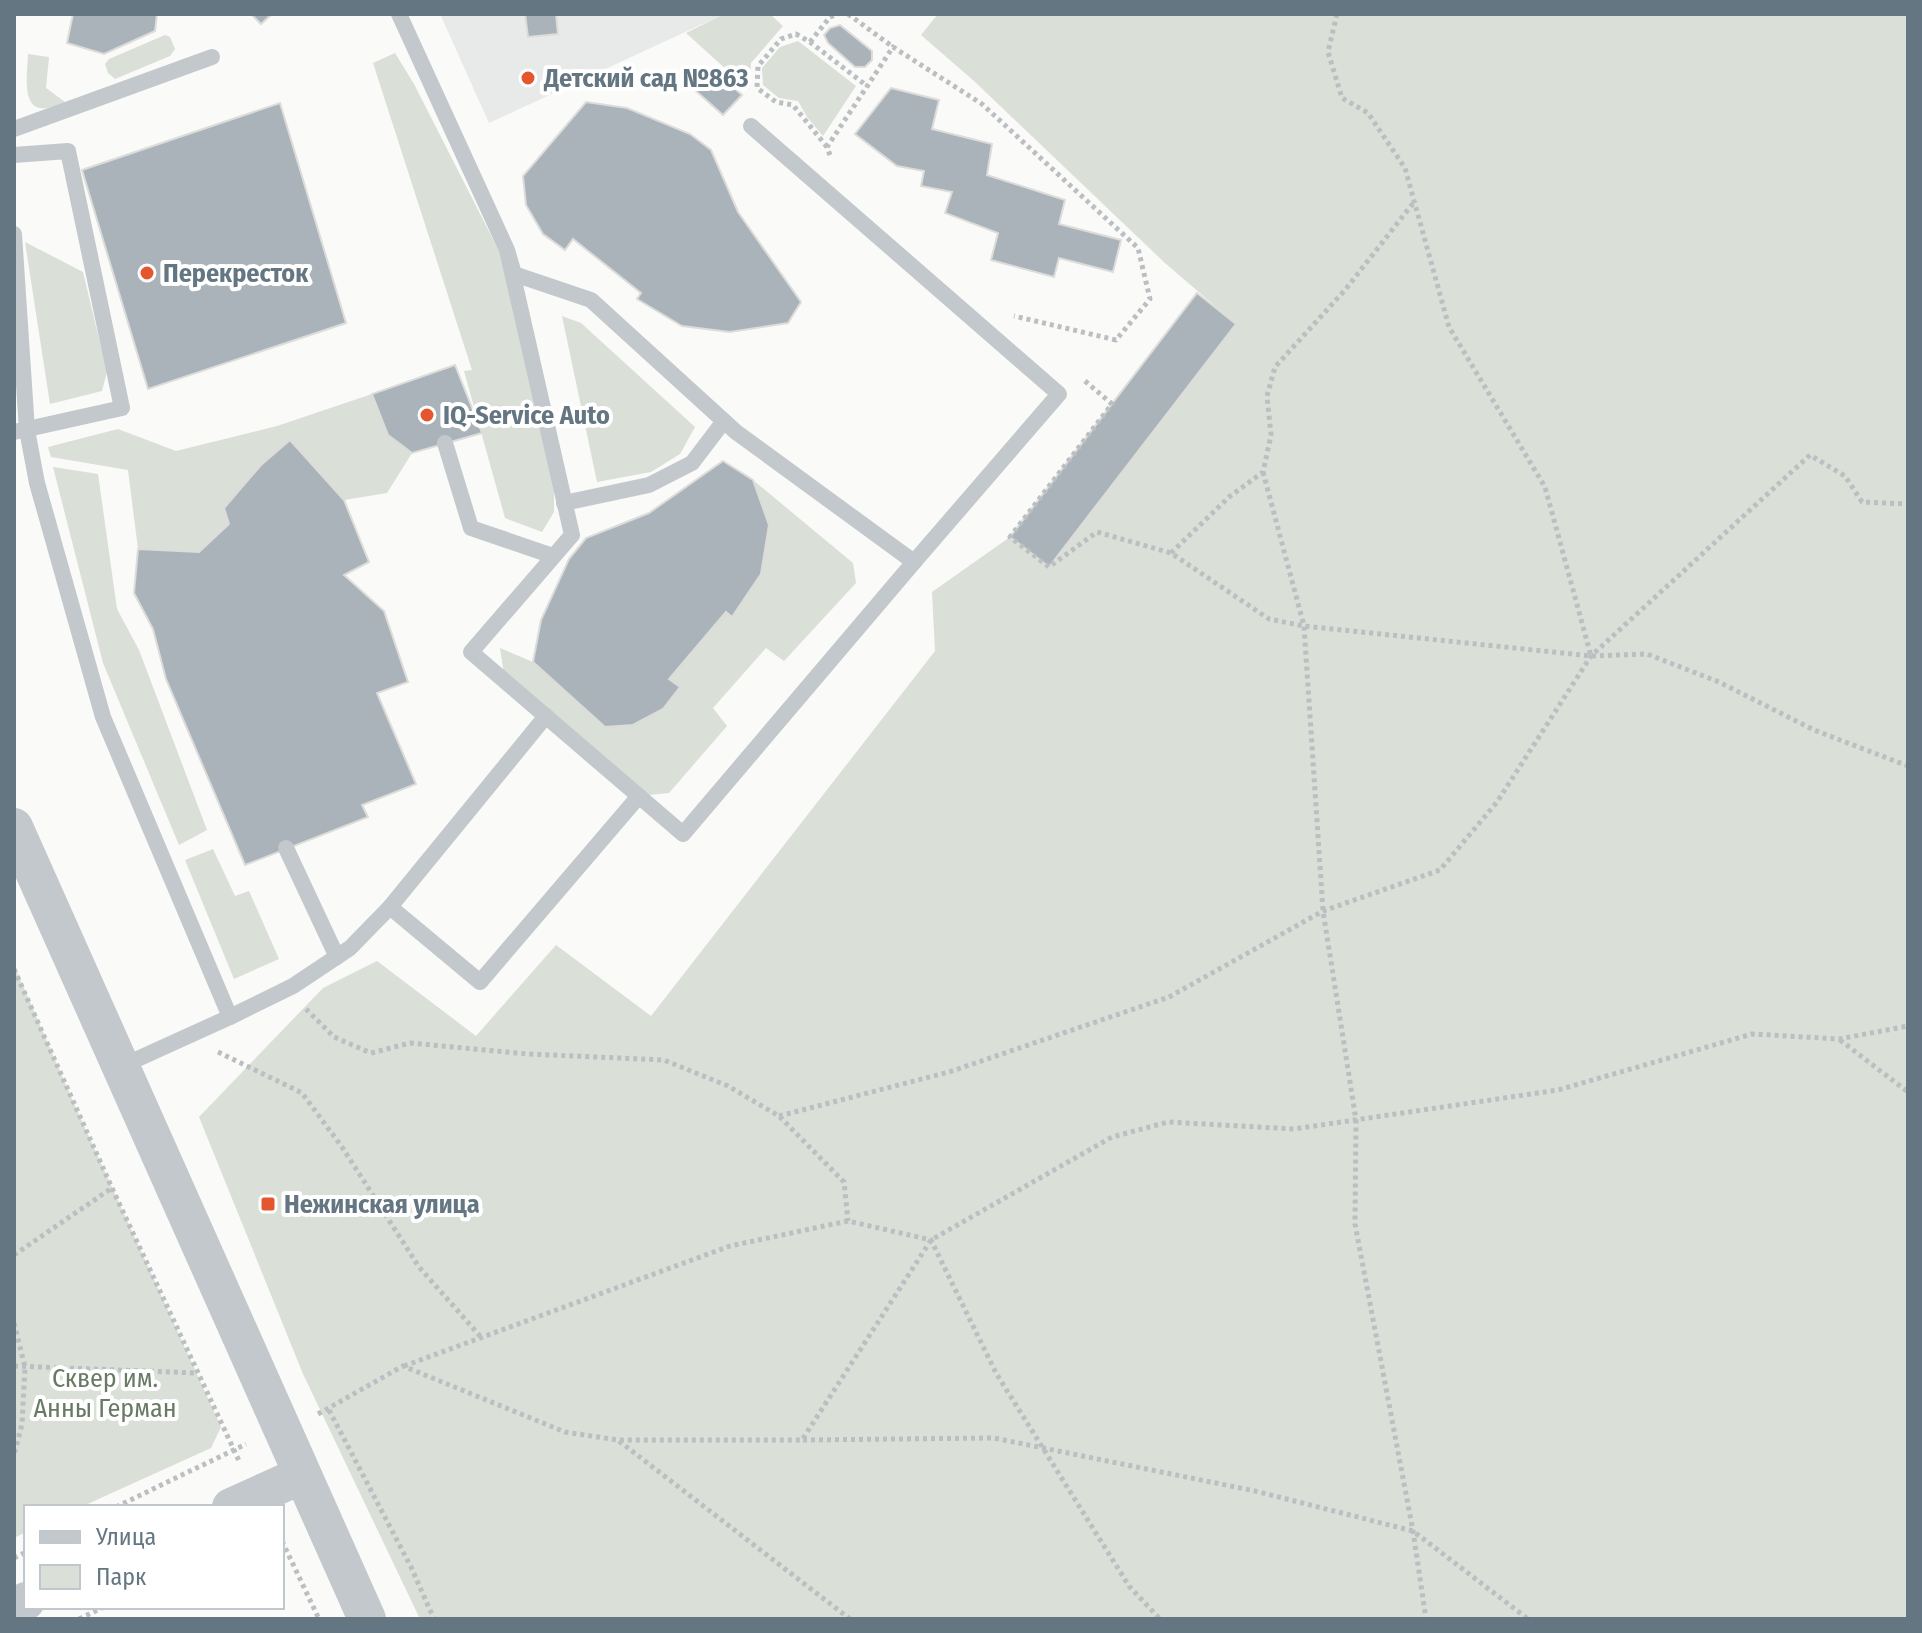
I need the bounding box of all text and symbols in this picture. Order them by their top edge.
place label: Детский сад №863 [543,63,748,94]
marker: Детский сад №863 [519,69,537,87]
place label: Перекресток [163,258,309,289]
marker: Перекресток [138,264,156,282]
place label: IQ-Service Auto [443,400,610,431]
marker: IQ-Service Auto [418,406,436,424]
place label: Нежинская улица [284,1189,480,1220]
marker: Нежинская улица [259,1195,277,1213]
park label: Сквер им. Анны Герман [33,1363,177,1424]
legend [24,1505,284,1609]
text: Улица [95,1523,156,1551]
text: Парк [96,1563,147,1591]

